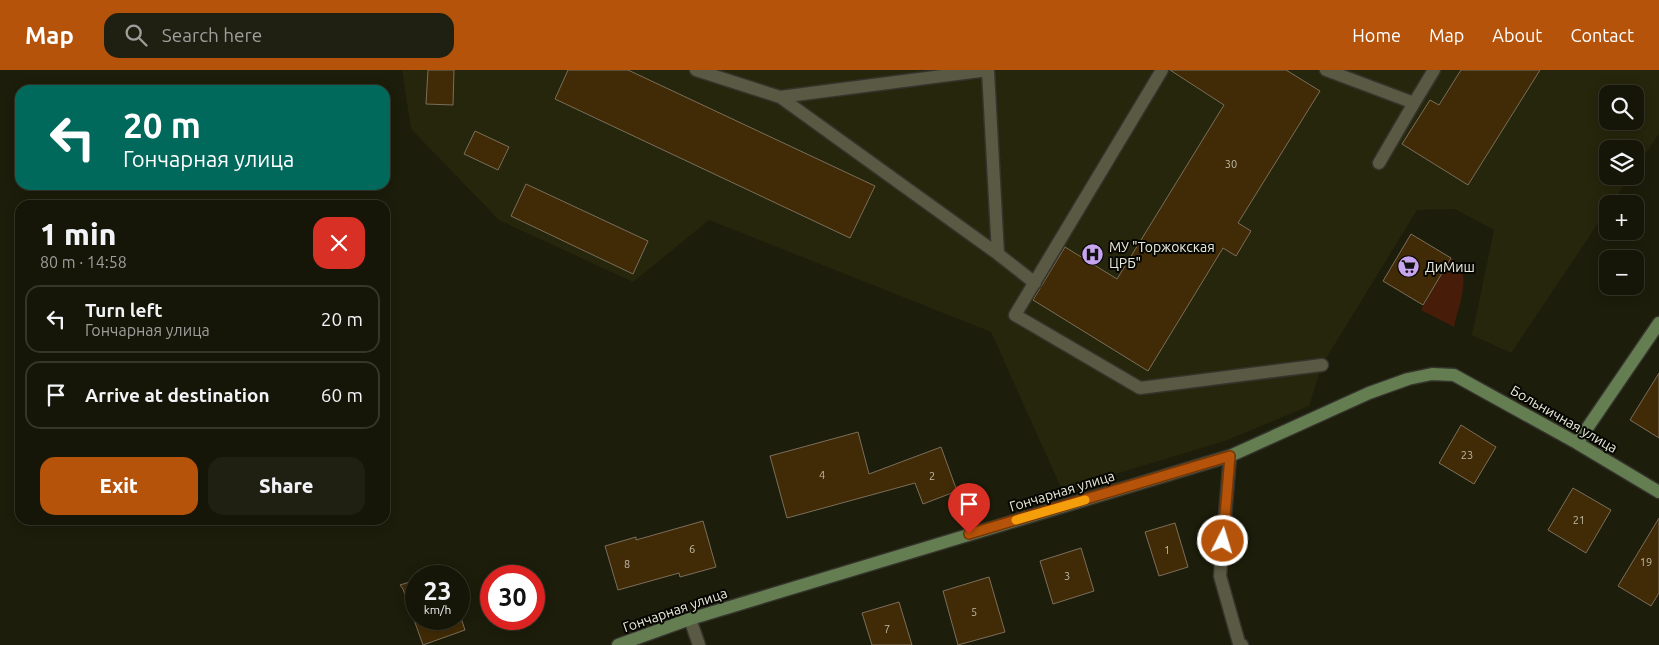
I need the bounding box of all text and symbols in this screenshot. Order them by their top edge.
search box [104,13,454,58]
icon: search [122,21,150,49]
text: Map [25,22,74,49]
text: Search here [162,24,262,46]
text: Home [1352,25,1401,45]
text: Map [1429,25,1464,45]
text: About [1492,25,1542,45]
text: Contact [1570,25,1634,45]
map controls [1599,85,1644,295]
button: search [1599,85,1644,130]
icon: left [40,105,105,170]
text: 20 m [123,105,201,145]
button: layers [1599,140,1644,185]
text: Гончарная улица [123,146,294,171]
house number: 30 [1225,158,1237,170]
button: + [1599,195,1644,240]
text: 1 min [40,217,116,251]
button: close [313,217,365,269]
place label: МУ "Торжокская ЦРБ" [1109,239,1215,271]
hospital icon: МУ "Торжокская ЦРБ" [1081,243,1105,267]
button: − [1599,250,1644,295]
text: 80 m · 14:58 [40,253,127,271]
supermarket icon: ДиМиш [1397,255,1421,279]
place label: ДиМиш [1425,259,1475,275]
text: Turn left [85,299,163,321]
icon: left [42,305,70,333]
text: 20 m [321,308,363,330]
text: Гончарная улица [85,321,210,339]
icon: arrive [42,381,70,409]
street label: Больничная улица [1508,382,1620,456]
text: Arrive at destination [85,384,270,406]
text: 60 m [321,384,363,406]
house number: 23 [1461,449,1473,461]
button: Exit [40,457,198,515]
button: Share [208,457,365,515]
street label: Гончарная улица [1008,467,1116,515]
house number: 4 [819,469,825,481]
house number: 2 [929,470,935,482]
pin [948,483,990,534]
icon: arrive [955,490,983,518]
position arrow [1196,514,1248,566]
house number: 21 [1573,514,1585,526]
house number: 6 [689,543,695,555]
house number: 1 [1164,544,1170,556]
house number: 19 [1640,556,1652,568]
house number: 8 [624,558,630,570]
speed limit sign: 30 [480,565,545,630]
house number: 3 [1064,570,1070,582]
text: 23 [423,577,452,605]
street label: Гончарная улица [621,585,729,635]
text: km/h [424,603,451,616]
house number: 5 [971,606,977,618]
house number: 7 [884,623,890,635]

